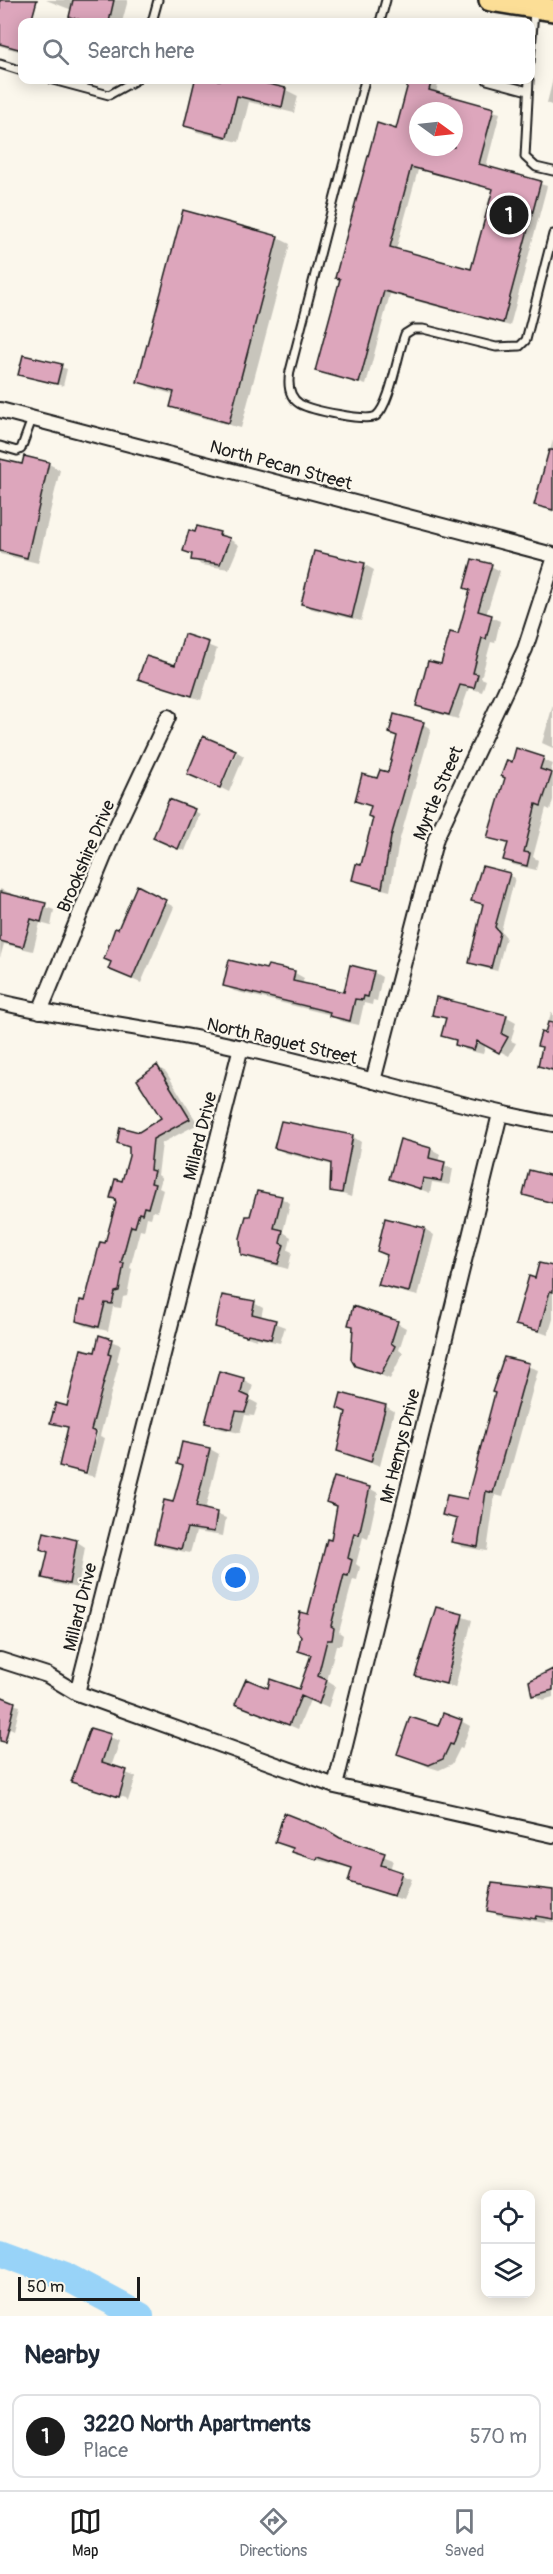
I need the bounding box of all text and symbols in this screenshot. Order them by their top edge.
search box [18,18,535,84]
icon: search [39,35,72,68]
text: Search here [87,37,194,65]
north arrow [409,102,463,156]
pin: 1 [490,192,528,238]
street label: North Pecan Street [207,435,355,496]
street label: Myrtle Street [408,742,469,844]
street label: Brookshire Drive [52,796,121,916]
street label: North Raguet Street [204,1013,360,1070]
street label: Millard Drive [178,1089,223,1183]
street label: Mr Henrys Drive [375,1386,426,1506]
street label: Millard Drive [58,1560,103,1654]
your location [221,1563,250,1592]
map controls [481,2190,535,2298]
button: locate [481,2190,535,2244]
button: layers [481,2244,535,2298]
scale bar [18,2274,140,2302]
text: 50 m [27,2277,64,2297]
text: Nearby [24,2339,100,2371]
text: 3220 North Apartments [83,2410,311,2438]
text: 1 [42,2424,49,2449]
text: 570 m [470,2424,527,2449]
text: Place [83,2438,128,2463]
tab: Map [69,2505,102,2561]
tab: Directions [239,2505,307,2561]
tab: Saved [445,2505,484,2561]

